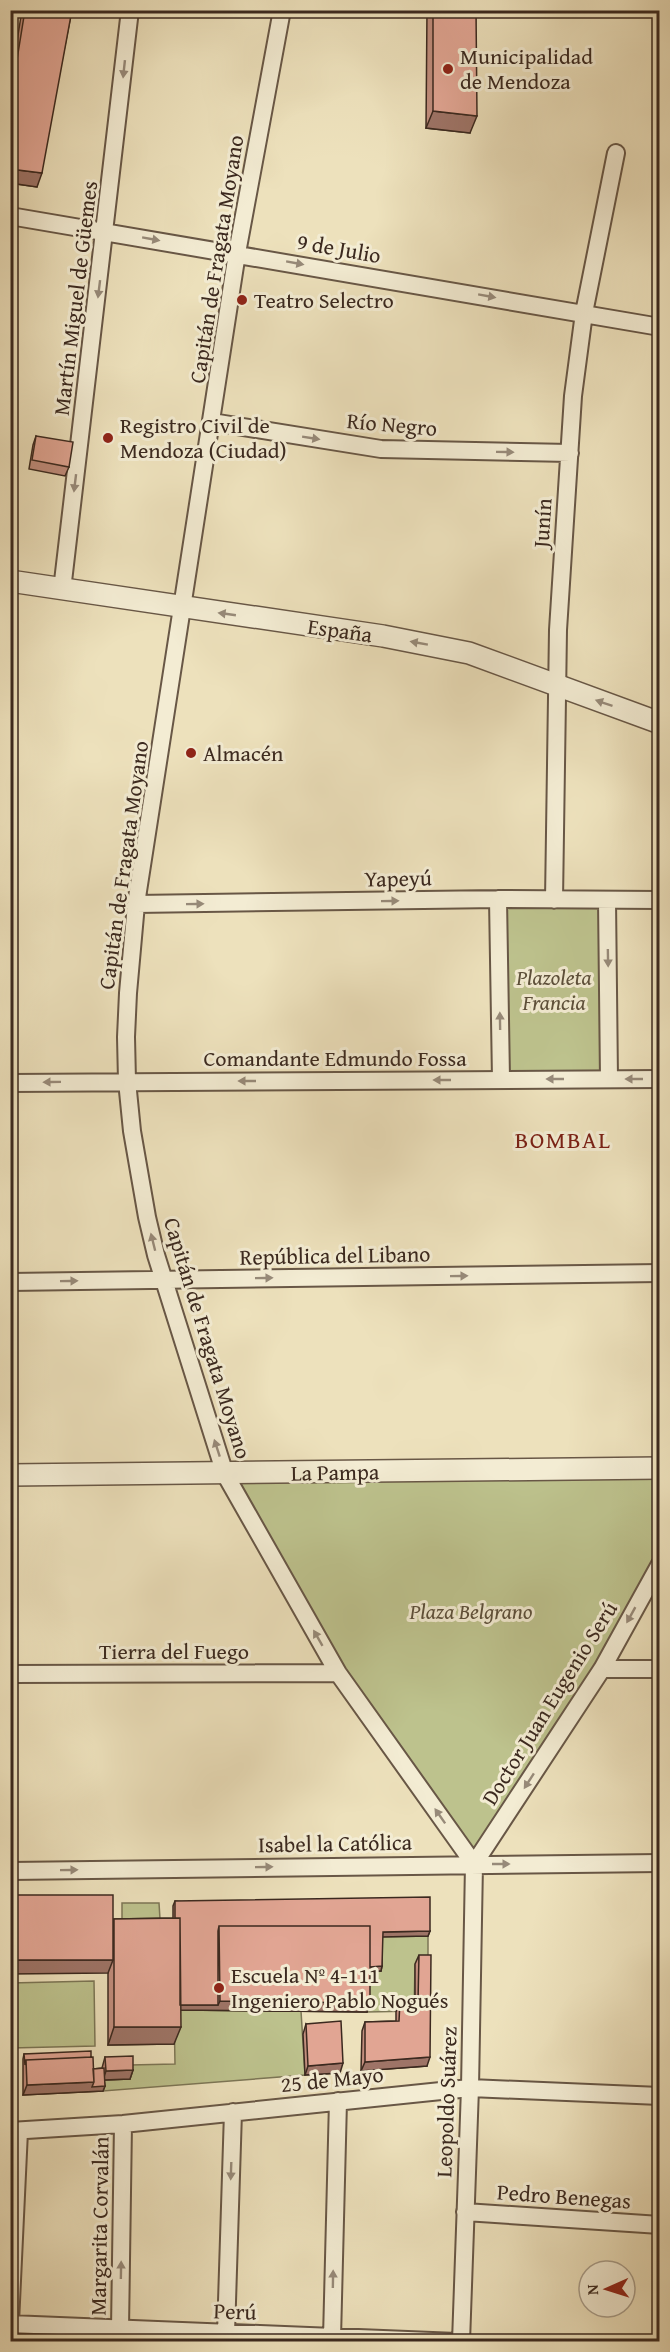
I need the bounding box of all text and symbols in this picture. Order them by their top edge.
place label: Municipalidad de Mendoza [460,40,593,97]
one-way arrow [119,59,129,78]
marker: Municipalidad de Mendoza [441,62,455,76]
street label: Capitán de Fragata Moyano [181,133,251,385]
street label: Martín Miguel de Güemes [45,179,105,417]
street label: 9 de Julio [294,225,384,271]
one-way arrow [142,234,161,243]
one-way arrow [285,259,304,268]
one-way arrow [94,280,103,299]
place label: Teatro Selectro [254,284,394,316]
one-way arrow [477,292,496,301]
marker: Teatro Selectro [235,293,249,307]
street label: Río Negro [346,404,438,444]
place label: Registro Civil de Mendoza (Ciudad) [120,409,287,466]
marker: Registro Civil de Mendoza (Ciudad) [101,431,115,445]
one-way arrow [302,434,321,443]
one-way arrow [496,447,515,457]
one-way arrow [70,473,80,492]
street label: Junín [524,496,560,552]
one-way arrow [217,610,236,619]
street label: España [306,610,375,650]
one-way arrow [410,638,429,647]
one-way arrow [595,698,613,708]
place label: Almacén [203,737,284,769]
street label: Capitán de Fragata Moyano [90,739,156,991]
marker: Almacén [184,746,198,760]
street label: Yapeyú [364,861,432,895]
one-way arrow [380,896,399,906]
one-way arrow [185,899,204,908]
one-way arrow [603,949,612,968]
park label: Plazoleta Francia [515,961,592,1018]
one-way arrow [495,1011,504,1030]
street label: Comandante Edmundo Fossa [203,1042,467,1074]
one-way arrow [545,1074,564,1084]
one-way arrow [625,1074,644,1084]
one-way arrow [433,1075,452,1085]
one-way arrow [238,1076,257,1086]
one-way arrow [43,1077,62,1087]
district label: BOMBAL [515,1122,611,1157]
street label: Capitán de Fragata Moyano [156,1213,260,1463]
one-way arrow [148,1232,158,1251]
street label: República del Libano [239,1237,431,1273]
one-way arrow [449,1271,468,1281]
one-way arrow [254,1274,273,1283]
one-way arrow [59,1276,78,1286]
one-way arrow [212,1439,221,1457]
street label: La Pampa [291,1455,380,1489]
park label: Plaza Belgrano [409,1595,532,1627]
street label: Doctor Juan Eugenio Serú [473,1595,625,1811]
one-way arrow [626,1607,636,1624]
one-way arrow [313,1630,324,1646]
street label: Tierra del Fuego [99,1635,249,1667]
one-way arrow [523,1772,534,1789]
one-way arrow [434,1809,446,1825]
street label: Isabel la Católica [258,1826,413,1860]
one-way arrow [491,1859,510,1869]
one-way arrow [254,1862,273,1872]
one-way arrow [59,1865,78,1875]
place label: Escuela Nº 4-111 Ingeniero Pablo Nogués [231,1959,448,2016]
marker: Escuela Nº 4-111 Ingeniero Pablo Nogués [212,1981,226,1995]
street label: Leopoldo Suárez [427,2026,465,2178]
street label: 25 de Mayo [279,2058,385,2100]
street label: Margarita Corvalán [81,2135,117,2316]
one-way arrow [226,2161,236,2180]
street label: Pedro Benegas [496,2175,632,2217]
north arrow [577,2259,637,2319]
one-way arrow [116,2261,126,2280]
one-way arrow [329,2270,338,2289]
text: N [580,2284,604,2296]
street label: Perú [213,2294,257,2328]

